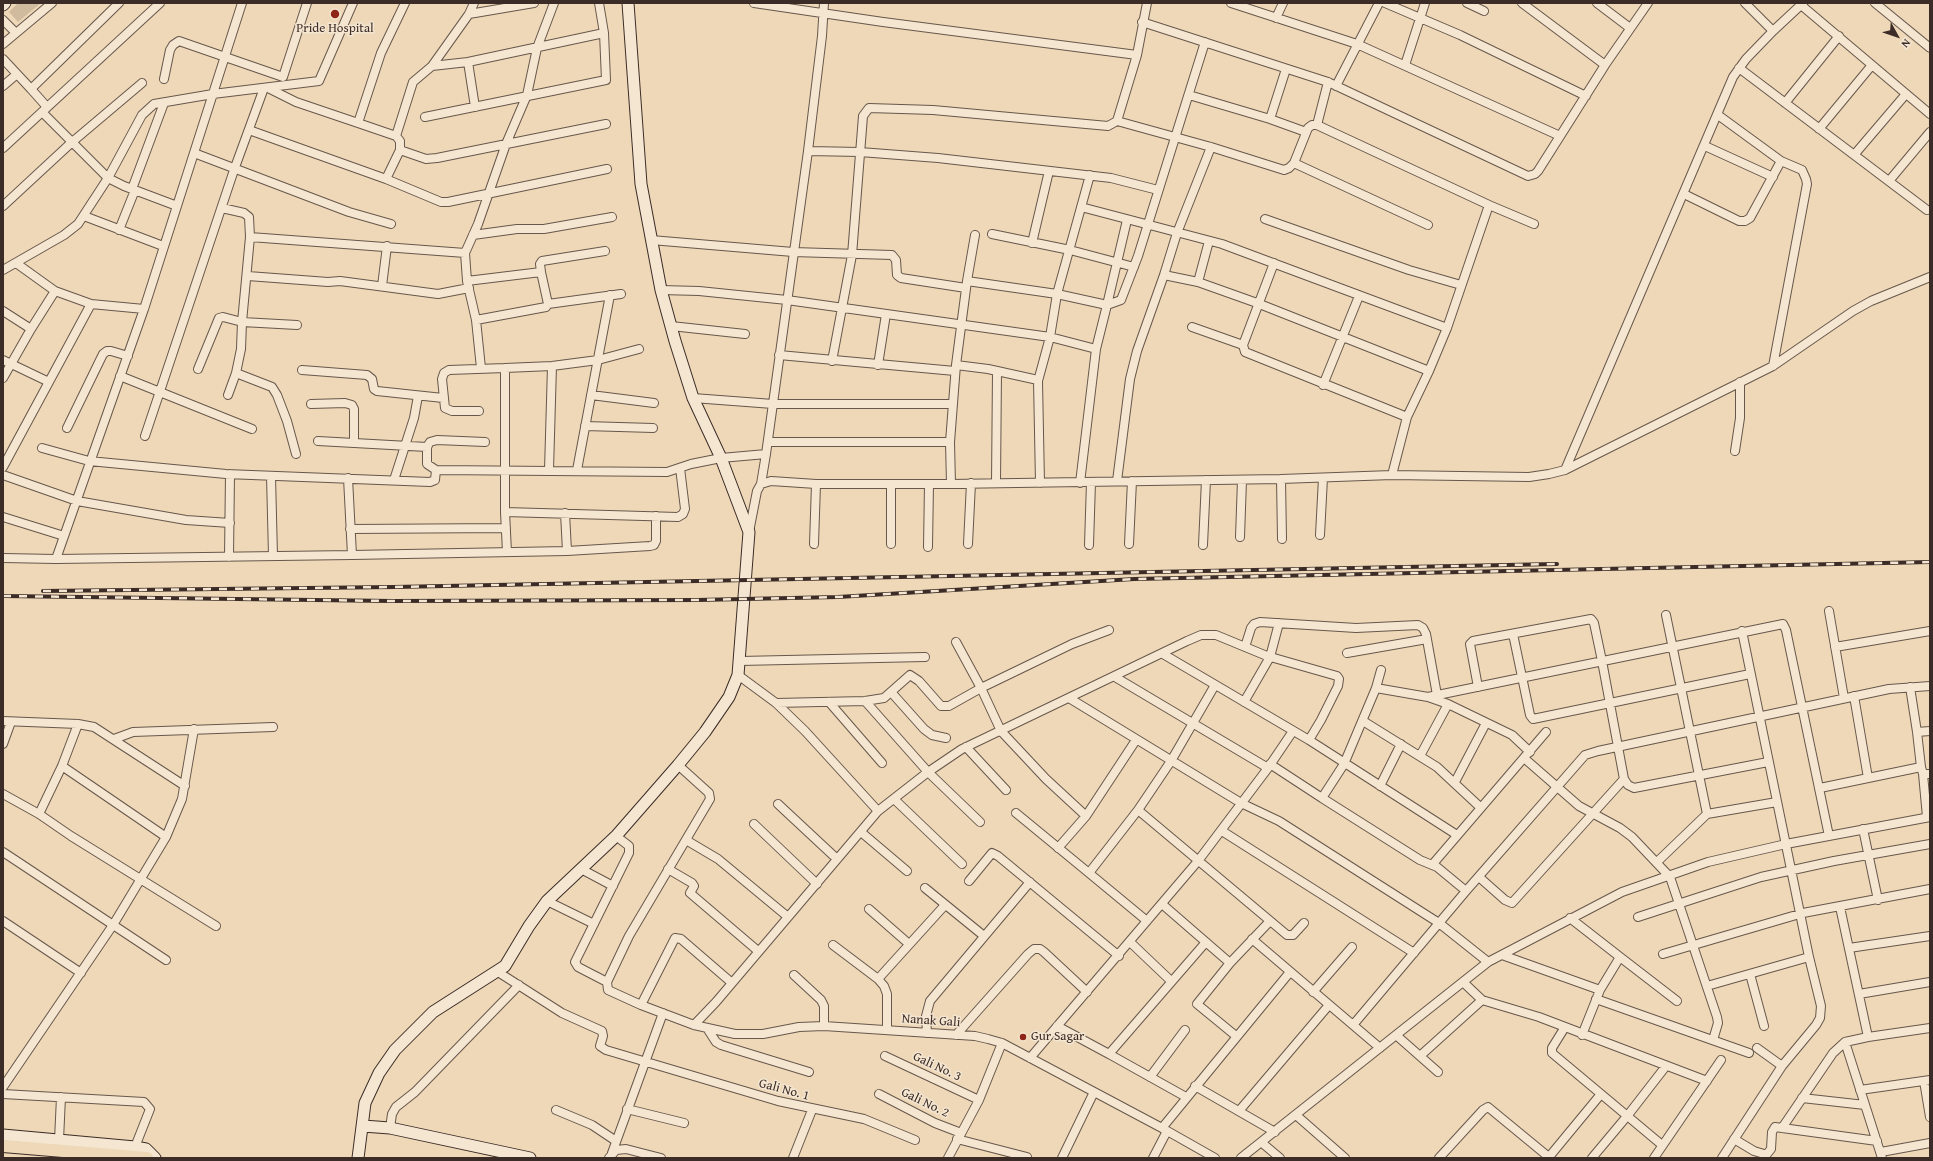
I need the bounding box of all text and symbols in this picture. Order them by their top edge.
marker: Pride Hospital [329,8,341,20]
north arrow [1877,16,1917,56]
place label: Pride Hospital [296,21,374,37]
text: N [1898,36,1915,52]
street label: Nanak Gali [901,1011,961,1031]
place label: Gur Sagar [1031,1029,1084,1045]
marker: Gur Sagar [1018,1032,1028,1042]
street label: Gali No. 3 [910,1049,964,1085]
street label: Gali No. 1 [757,1076,811,1104]
street label: Gali No. 2 [898,1085,952,1121]

